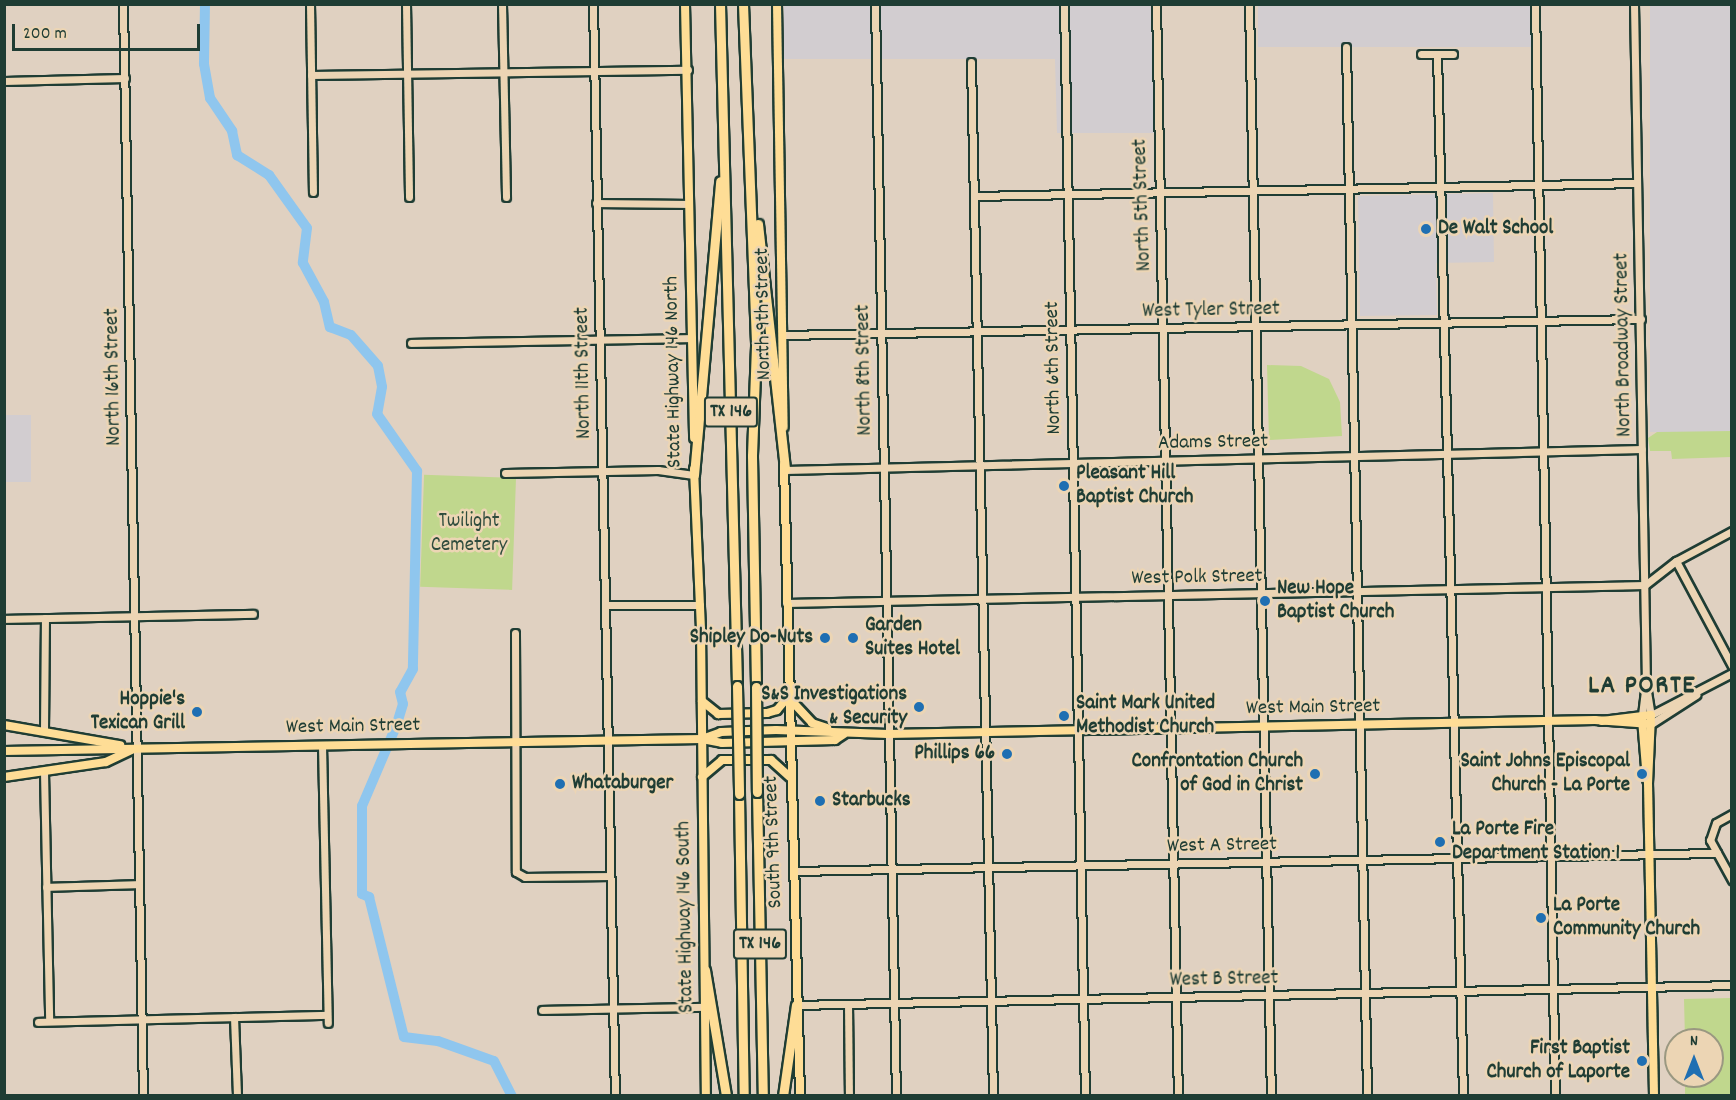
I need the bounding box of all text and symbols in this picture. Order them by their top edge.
scale bar [15,12,202,50]
text: 200 m [23,22,67,47]
street label: North 5th Street [1128,138,1158,272]
place label: De Walt School [1438,216,1553,242]
marker: De Walt School [1419,222,1433,236]
street label: North 9th Street [750,248,778,380]
street label: North Broadway Street [1610,253,1638,437]
street label: State Highway 146 North [660,276,688,468]
street label: West Tyler Street [1142,297,1280,325]
street label: North 6th Street [1040,301,1068,435]
street label: North 8th Street [851,304,879,436]
street label: North 11th Street [570,307,598,439]
street label: North 16th Street [100,308,128,446]
road number: TX 146 [702,395,760,429]
street label: Adams Street [1158,429,1268,457]
place label: Pleasant Hill Baptist Church [1076,461,1193,511]
marker: Pleasant Hill Baptist Church [1057,479,1071,493]
park label: Twilight Cemetery [431,509,507,559]
street label: West Polk Street [1131,564,1263,592]
place label: New Hope Baptist Church [1277,576,1394,626]
marker: New Hope Baptist Church [1258,594,1272,608]
place label: Garden Suites Hotel [865,613,960,663]
place label: Shipley Do-Nuts [690,625,813,651]
marker: Shipley Do-Nuts [818,631,832,645]
marker: Garden Suites Hotel [846,631,860,645]
district label: LA PORTE [1588,671,1696,703]
place label: S&S Investigations & Security [761,682,907,732]
place label: Hoppie's Texican Grill [91,687,185,737]
place label: Saint Mark United Methodist Church [1076,691,1215,741]
street label: West Main Street [1246,694,1380,722]
marker: S&S Investigations & Security [912,700,926,714]
marker: Hoppie's Texican Grill [190,705,204,719]
marker: Saint Mark United Methodist Church [1057,709,1071,723]
street label: West Main Street [286,713,420,741]
place label: Phillips 66 [914,741,995,767]
marker: Phillips 66 [1000,747,1014,761]
place label: Confrontation Church of God in Christ [1131,749,1303,799]
place label: Saint Johns Episcopal Church - La Porte [1461,749,1630,799]
marker: Confrontation Church of God in Christ [1308,767,1322,781]
marker: Saint Johns Episcopal Church - La Porte [1635,767,1649,781]
place label: Whataburger [572,771,673,797]
street label: South 9th Street [759,775,789,909]
marker: Whataburger [553,777,567,791]
place label: Starbucks [832,788,911,814]
marker: Starbucks [813,794,827,808]
place label: La Porte Fire Department Station 1 [1452,817,1620,867]
street label: State Highway 146 South [672,821,700,1013]
street label: West A Street [1167,832,1277,860]
marker: La Porte Fire Department Station 1 [1433,835,1447,849]
place label: La Porte Community Church [1553,893,1700,943]
marker: La Porte Community Church [1534,911,1548,925]
road number: TX 146 [732,927,789,961]
street label: West B Street [1170,966,1278,994]
north arrow [1664,1028,1724,1088]
text: N [1690,1030,1698,1053]
place label: First Baptist Church of Laporte [1487,1036,1630,1086]
marker: First Baptist Church of Laporte [1635,1054,1649,1068]

